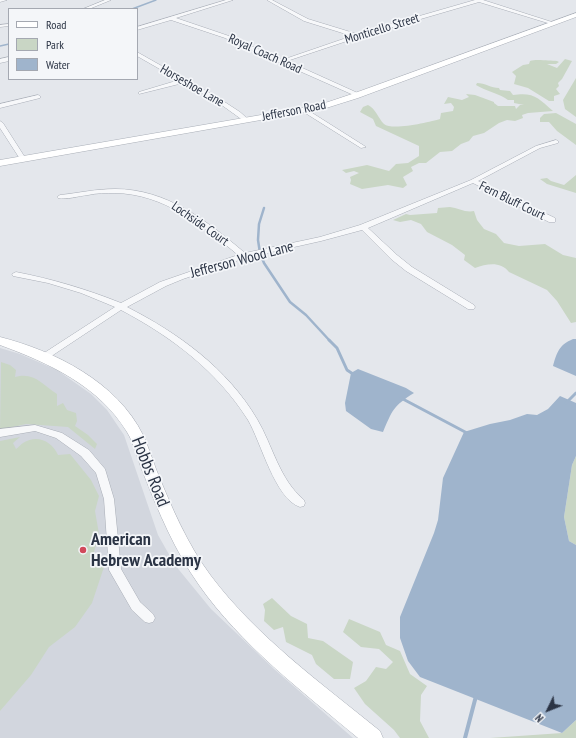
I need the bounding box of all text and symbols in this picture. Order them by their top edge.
legend [8,8,138,80]
street label: Monticello Street [343,10,421,48]
text: Road [46,17,66,32]
street label: Royal Coach Road [226,31,304,77]
text: Park [46,37,64,52]
text: Water [46,57,70,72]
street label: Horseshoe Lane [157,61,227,111]
street label: Jefferson Road [261,97,327,125]
street label: Fern Bluff Court [477,178,547,224]
street label: Lochside Court [168,199,232,249]
street label: Jefferson Wood Lane [188,238,296,282]
street label: Hobbs Road [126,434,174,510]
place label: American Hebrew Academy [91,529,201,572]
marker: American Hebrew Academy [78,545,88,555]
north arrow [528,690,568,730]
text: N [532,711,546,725]

